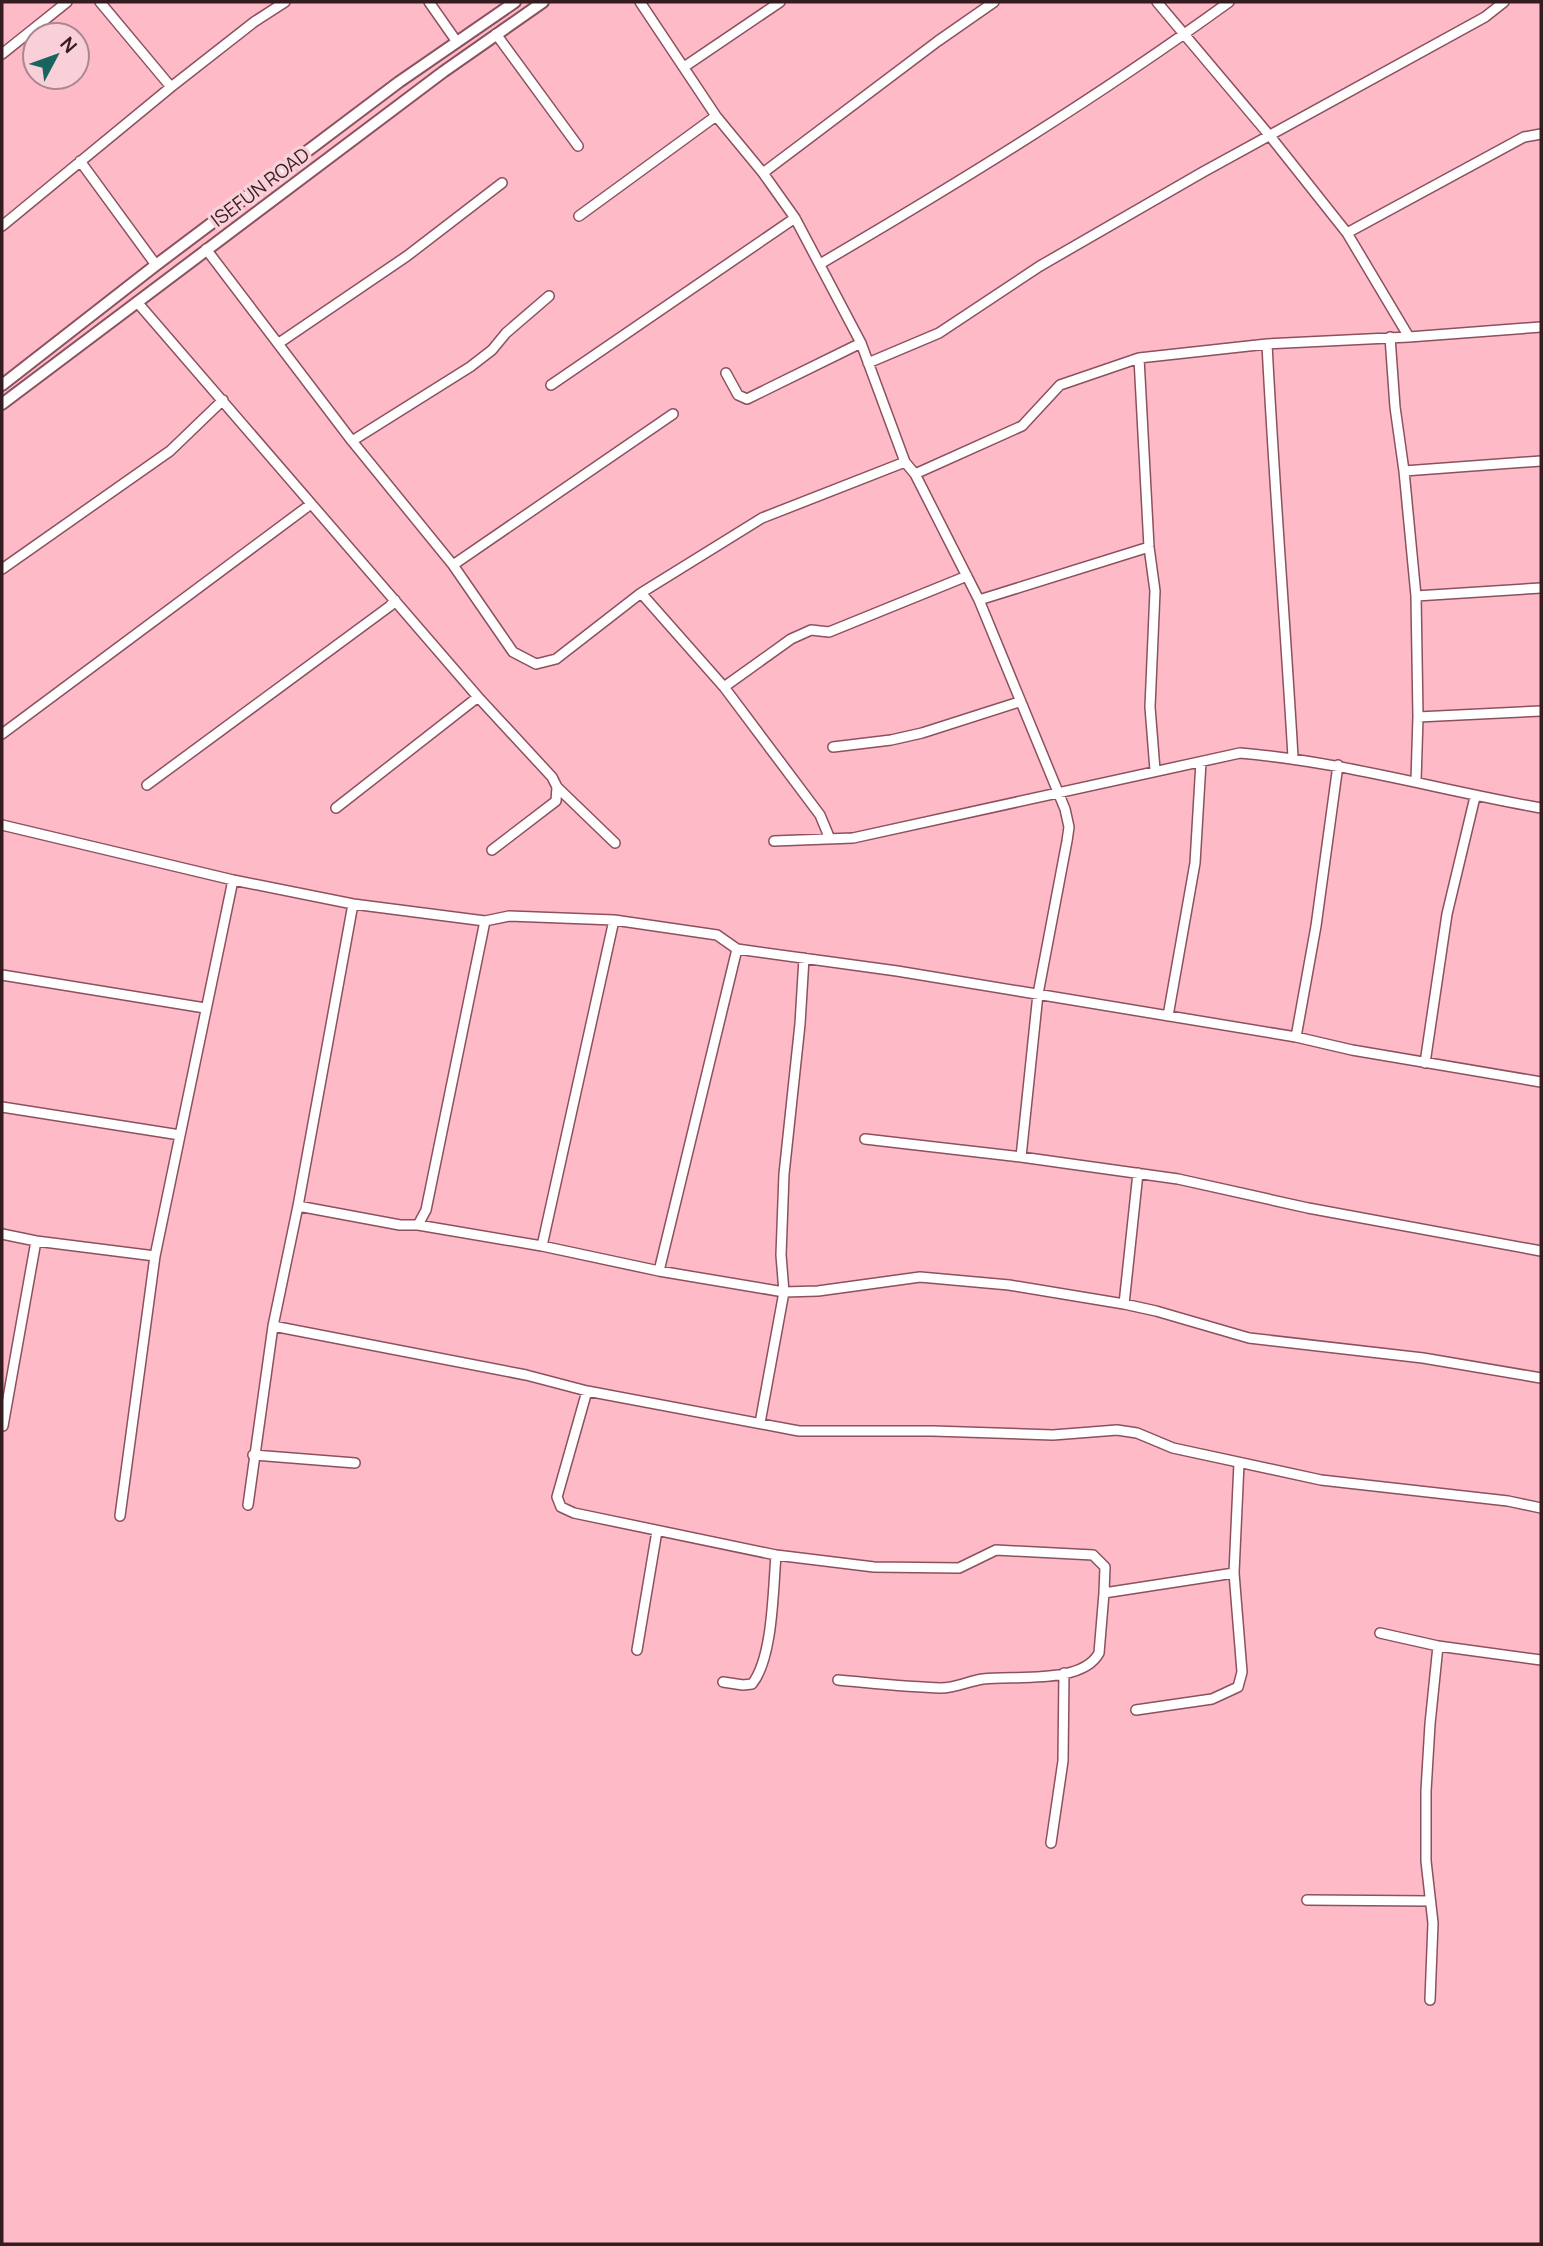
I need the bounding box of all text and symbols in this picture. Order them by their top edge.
north arrow [21,21,91,91]
text: N [55,31,83,59]
street label: ISEFUN ROAD [206,141,314,233]

